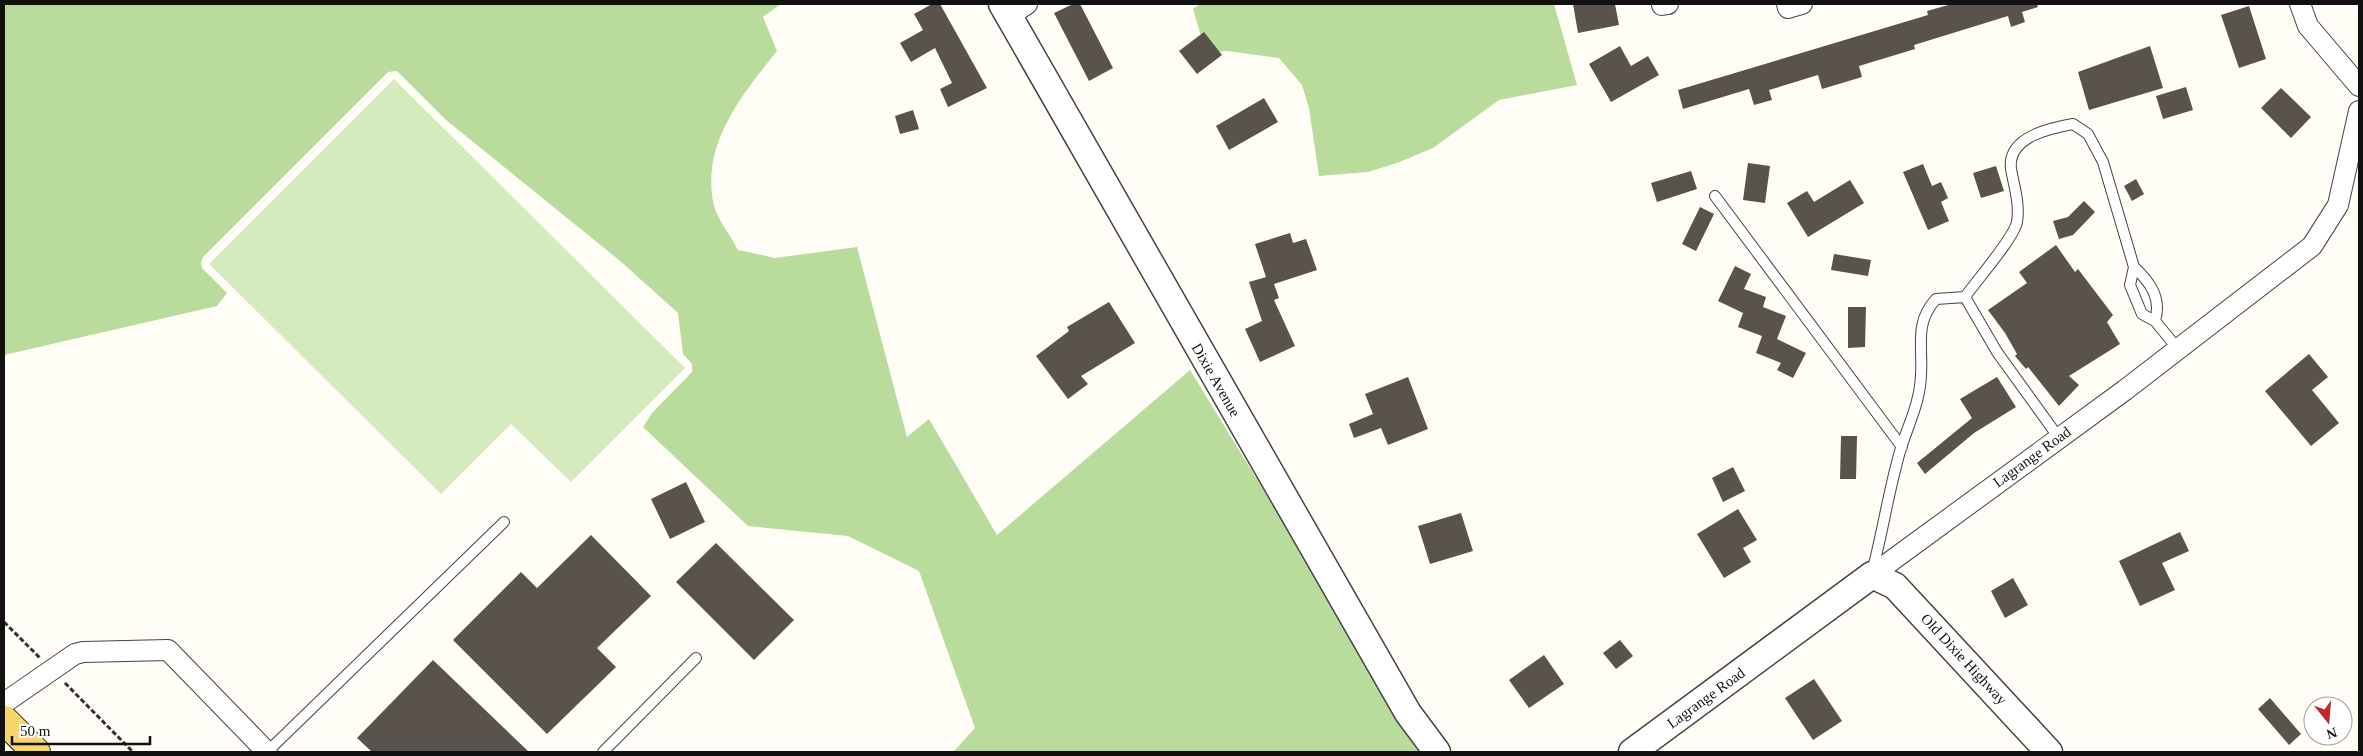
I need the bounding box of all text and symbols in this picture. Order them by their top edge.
street label: Dixie Avenue [1189,341,1244,420]
street label: Lagrange Road [1990,423,2074,491]
street label: Old Dixie Highway [1918,610,2011,708]
street label: Lagrange Road [1664,664,1748,732]
north arrow [2303,696,2353,746]
scale bar [12,714,150,746]
text: 50 m [20,723,51,739]
text: N [2325,724,2339,742]

